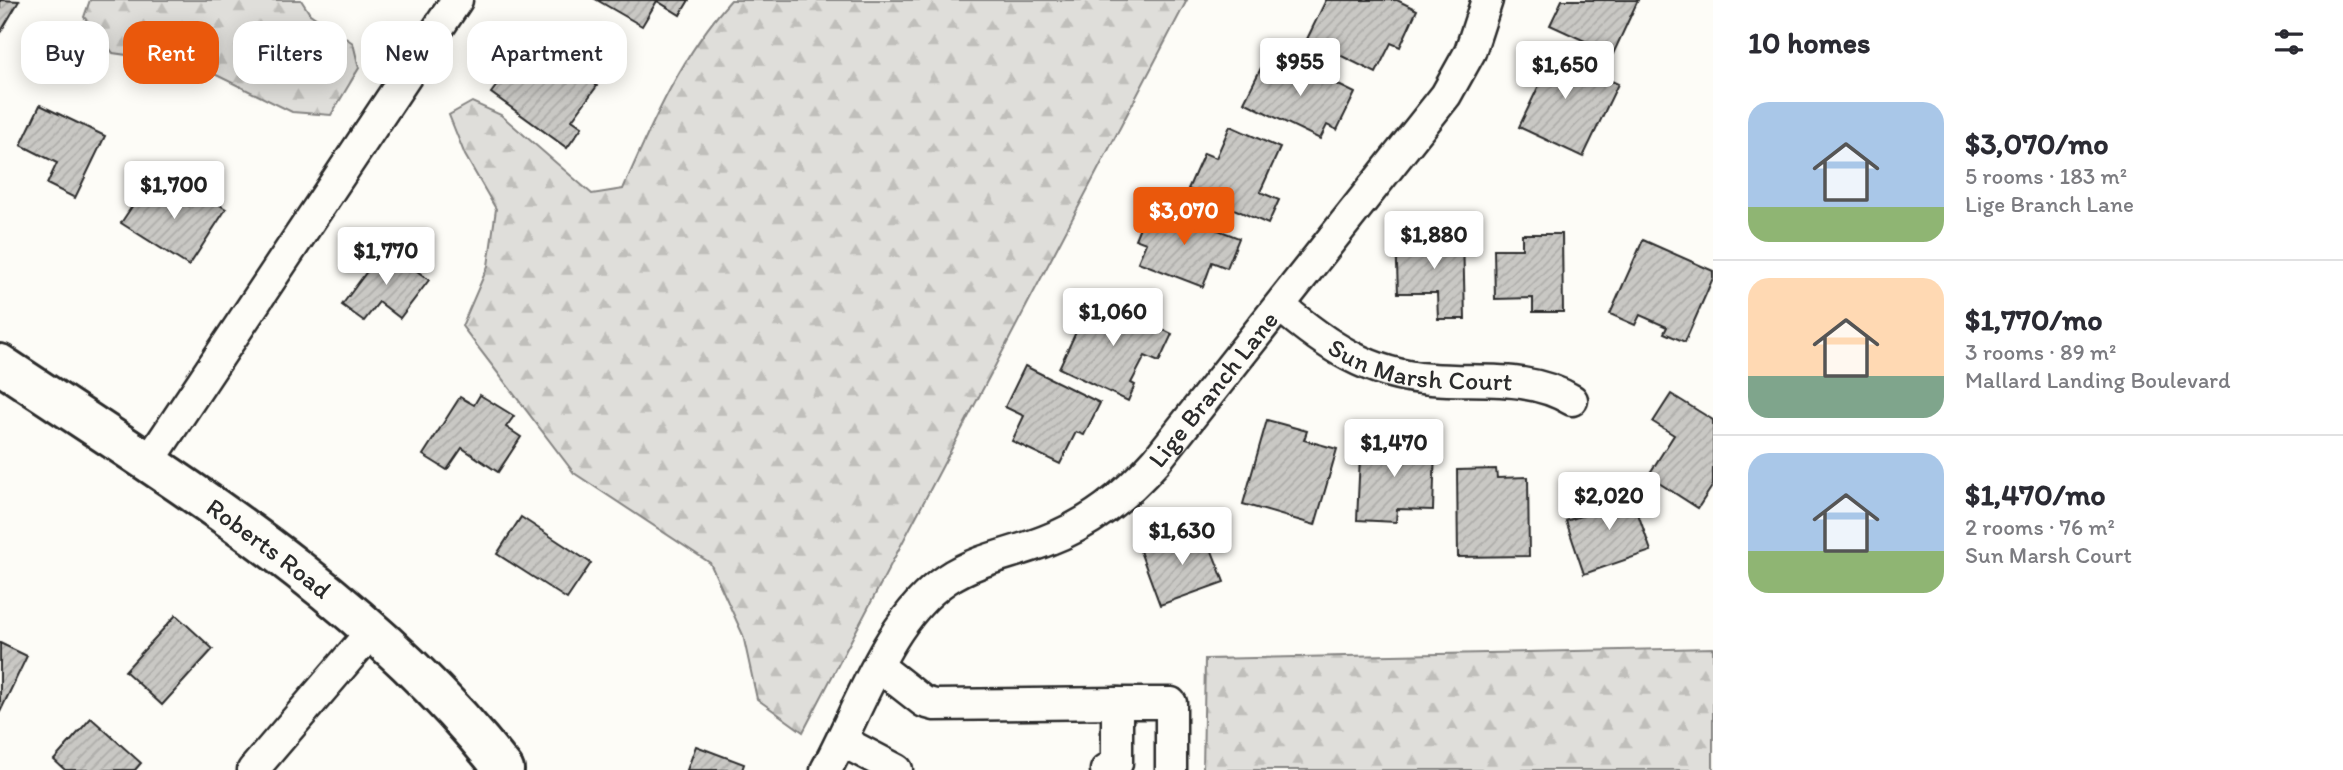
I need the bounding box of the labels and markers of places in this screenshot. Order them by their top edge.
pin: $955 [1259,38,1341,98]
pin: $1,650 [1508,42,1622,101]
pin: $1,700 [117,162,231,221]
pin: $3,070 [1127,188,1241,247]
pin: $1,880 [1377,212,1491,271]
pin: $1,770 [329,228,443,287]
pin: $1,060 [1056,288,1170,348]
pin: $1,470 [1337,420,1451,479]
pin: $2,020 [1552,472,1666,532]
pin: $1,630 [1125,508,1239,567]

